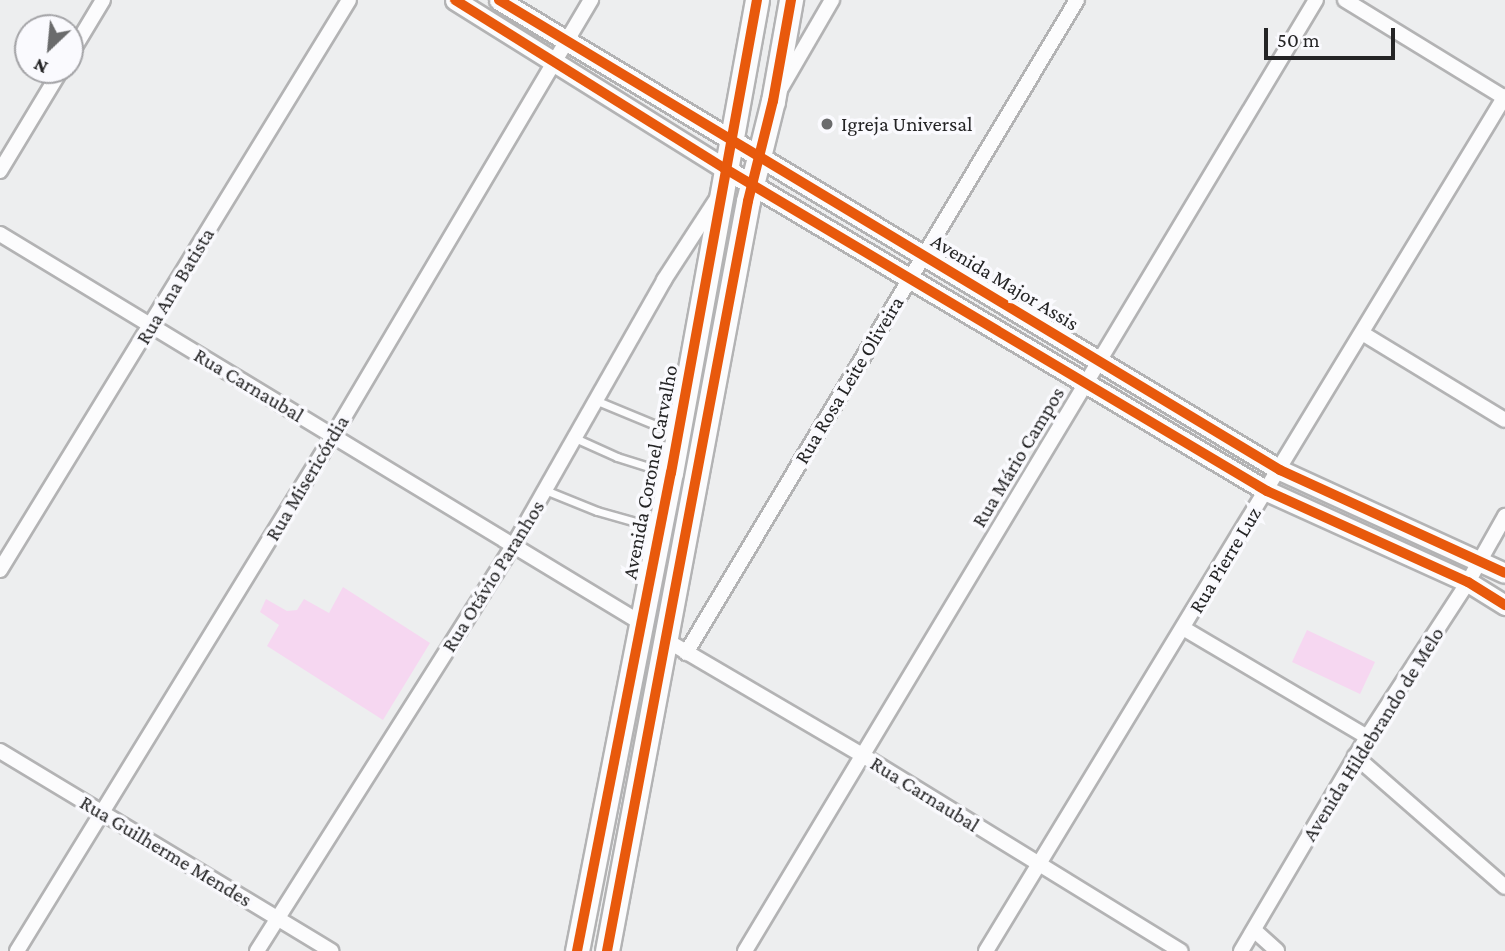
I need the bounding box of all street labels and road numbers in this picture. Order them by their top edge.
street label: Rua Ana Batista [130,223,220,349]
street label: Avenida Major Assis [927,228,1083,336]
street label: Rua Rosa Leite Oliveira [789,292,909,468]
street label: Rua Carnaubal [189,342,309,428]
street label: Avenida Coronel Carvalho [617,363,683,581]
street label: Rua Mário Campos [966,382,1070,532]
street label: Rua Misericórdia [260,411,354,545]
street label: Rua Otávio Paranhos [436,495,550,657]
street label: Rua Pierre Luz [1183,502,1267,618]
street label: Avenida Hildebrando de Melo [1297,622,1449,846]
street label: Rua Carnaubal [866,751,984,837]
street label: Rua Guilherme Mendes [75,790,257,912]

